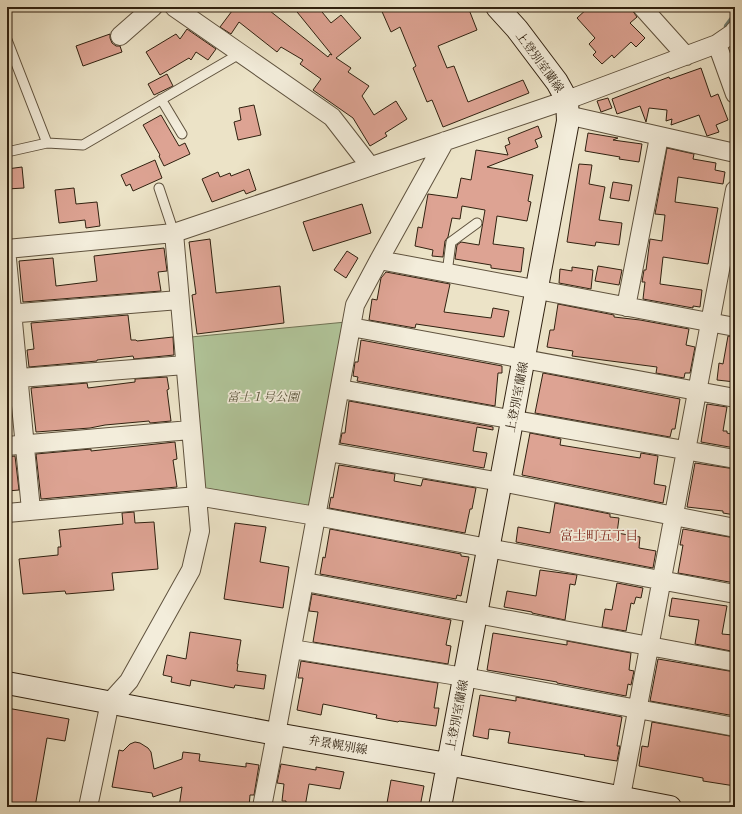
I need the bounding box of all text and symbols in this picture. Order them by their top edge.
street label: 上登別室蘭線 [512,29,567,96]
street label: 上登別室蘭線 [503,360,532,434]
park label: 富士１号公園 [227,390,301,405]
district label: 富士町五丁目 [560,528,638,544]
street label: 上登別室蘭線 [443,678,472,752]
street label: 弁景幌別線 [307,733,369,758]

